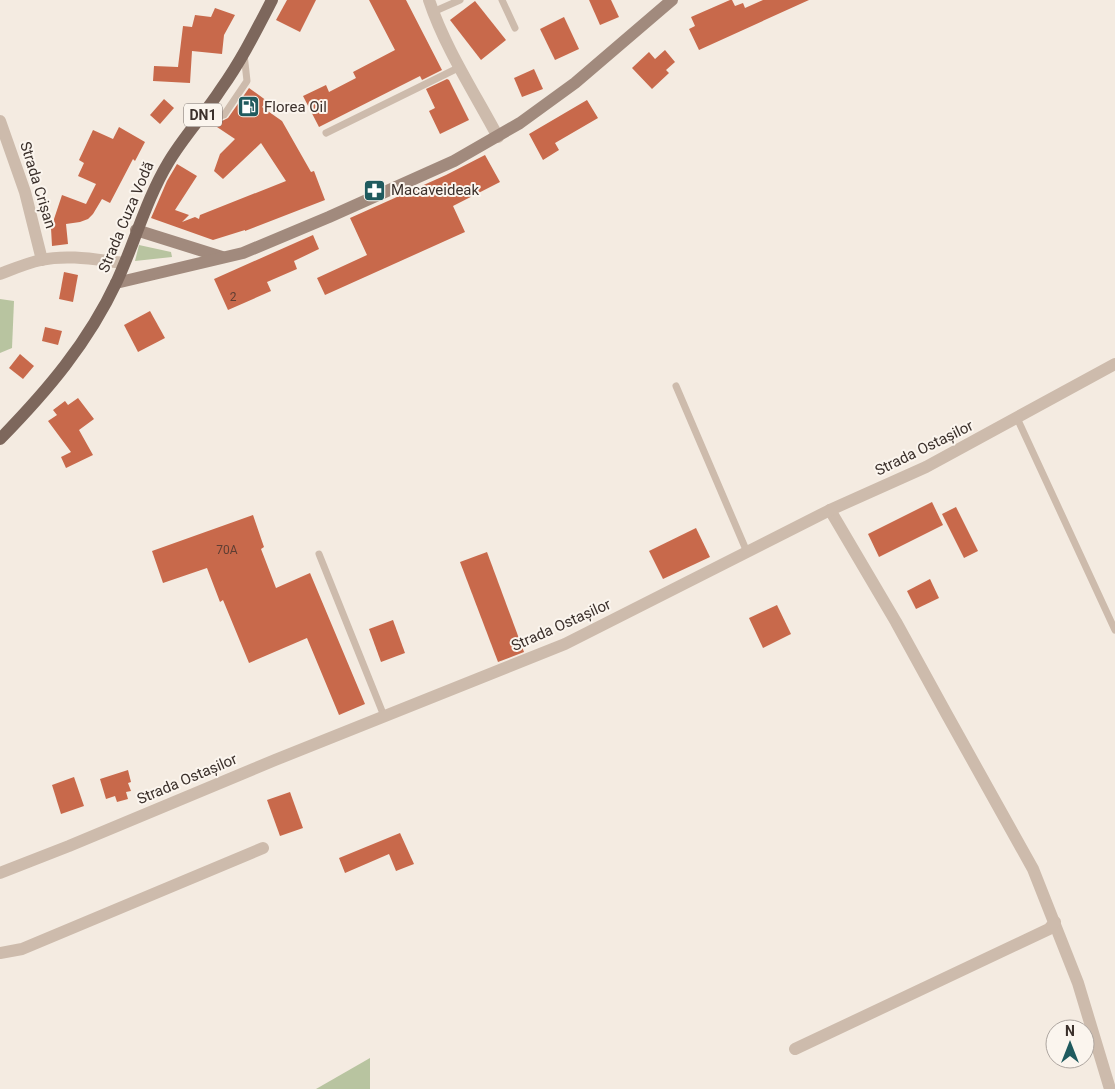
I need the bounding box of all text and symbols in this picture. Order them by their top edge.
fuel station icon: Florea Oil [236,95,260,119]
place label: Florea Oil [264,98,327,116]
road number: DN1 [184,104,222,126]
street label: Strada Crișan [16,139,60,231]
street label: Strada Cuza Vodă [94,159,158,275]
pharmacy icon: Macaveideak [363,178,387,202]
place label: Macaveideak [391,181,480,199]
house number: 2 [230,290,237,304]
street label: Strada Ostașilor [872,416,976,480]
house number: 70A [216,543,238,557]
street label: Strada Ostașilor [509,595,613,655]
street label: Strada Ostașilor [134,750,240,808]
north arrow [1045,1019,1095,1069]
text: N [1065,1023,1075,1039]

